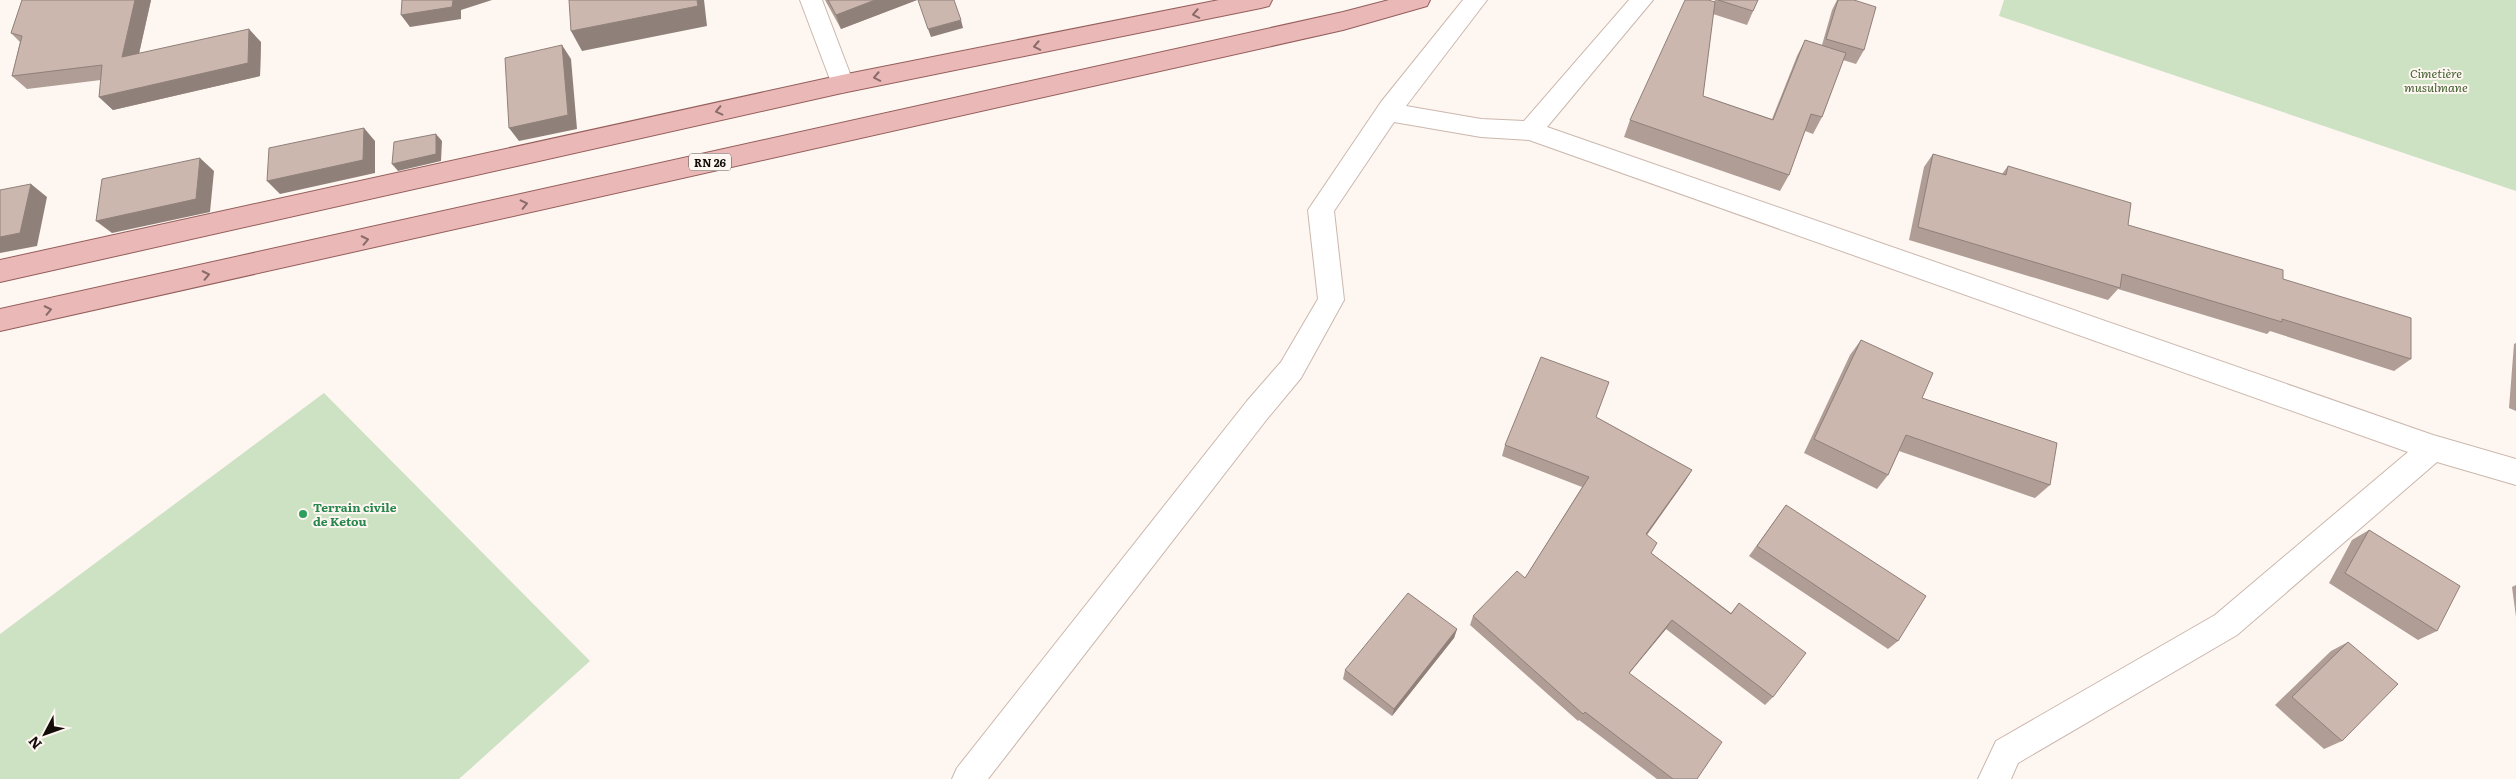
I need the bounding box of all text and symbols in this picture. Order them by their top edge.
one-way arrow [1192,8,1201,18]
one-way arrow [1032,40,1041,50]
park label: Cimetière musulmane [2404,64,2468,96]
one-way arrow [873,71,882,82]
one-way arrow [714,105,723,116]
road number: RN 26 [689,154,731,170]
one-way arrow [519,200,528,210]
one-way arrow [361,235,369,246]
one-way arrow [202,270,211,281]
one-way arrow [43,305,52,315]
place label: Terrain civile de Ketou [313,498,397,530]
marker: Terrain civile de Ketou [297,508,309,520]
north arrow [20,709,70,759]
text: N [23,732,46,754]

